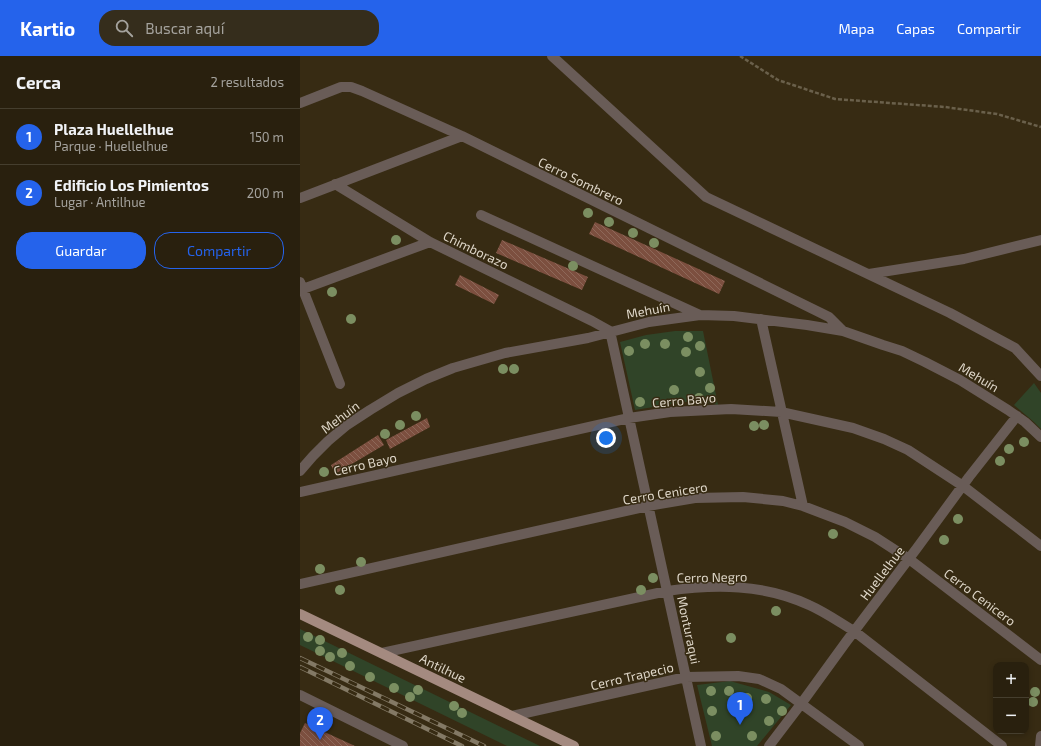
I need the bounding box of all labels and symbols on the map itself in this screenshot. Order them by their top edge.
street label: Cerro Sombrero [536,153,626,209]
street label: Chimborazo [441,227,511,273]
street label: Mehuín [625,298,671,322]
street label: Mehuín [956,359,1002,395]
street label: Cerro Bayo [651,389,717,411]
street label: Mehuín [318,397,362,437]
your location [596,428,616,448]
street label: Cerro Bayo [332,449,398,479]
street label: Cerro Cenicero [621,478,709,508]
street label: Huellelhue [856,543,908,603]
street label: Cerro Cenicero [941,565,1019,629]
street label: Cerro Negro [676,568,748,586]
street label: Monturaqui [674,595,704,665]
street label: Antilhue [417,650,469,686]
street label: Cerro Trapecio [589,659,675,693]
pin: 1 [727,692,753,725]
pin: 2 [307,707,333,740]

